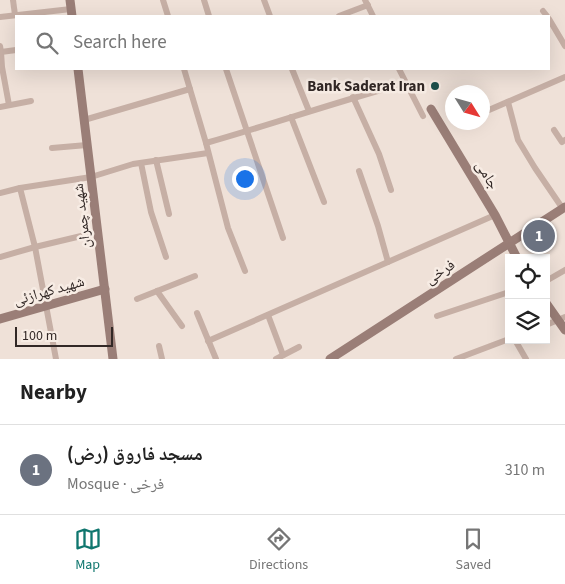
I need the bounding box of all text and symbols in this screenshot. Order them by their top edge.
search box [15,15,550,70]
icon: search [33,29,61,57]
text: Search here [73,29,167,56]
place label: Bank Saderat Iran [307,76,425,97]
marker: Bank Saderat Iran [429,80,441,92]
north arrow [445,85,490,130]
street label: جامی [470,157,504,194]
your location [232,166,258,192]
street label: شهید چمران [68,182,96,250]
pin: 1 [523,217,555,255]
street label: فرخی [421,254,459,290]
map controls [505,254,550,344]
button: locate [505,254,550,299]
street label: شهید کهرازئی [11,271,87,311]
button: layers [505,299,550,344]
scale bar [15,324,112,347]
text: 100 m [22,326,57,346]
text: Nearby [20,377,87,407]
text: مسجد فاروق (رض) [67,441,203,468]
text: 1 [32,459,40,481]
text: 310 m [505,459,545,481]
text: Mosque · فرخی [67,473,164,495]
tab: Map [74,525,102,575]
tab: Directions [249,525,308,575]
tab: Saved [456,525,491,575]

